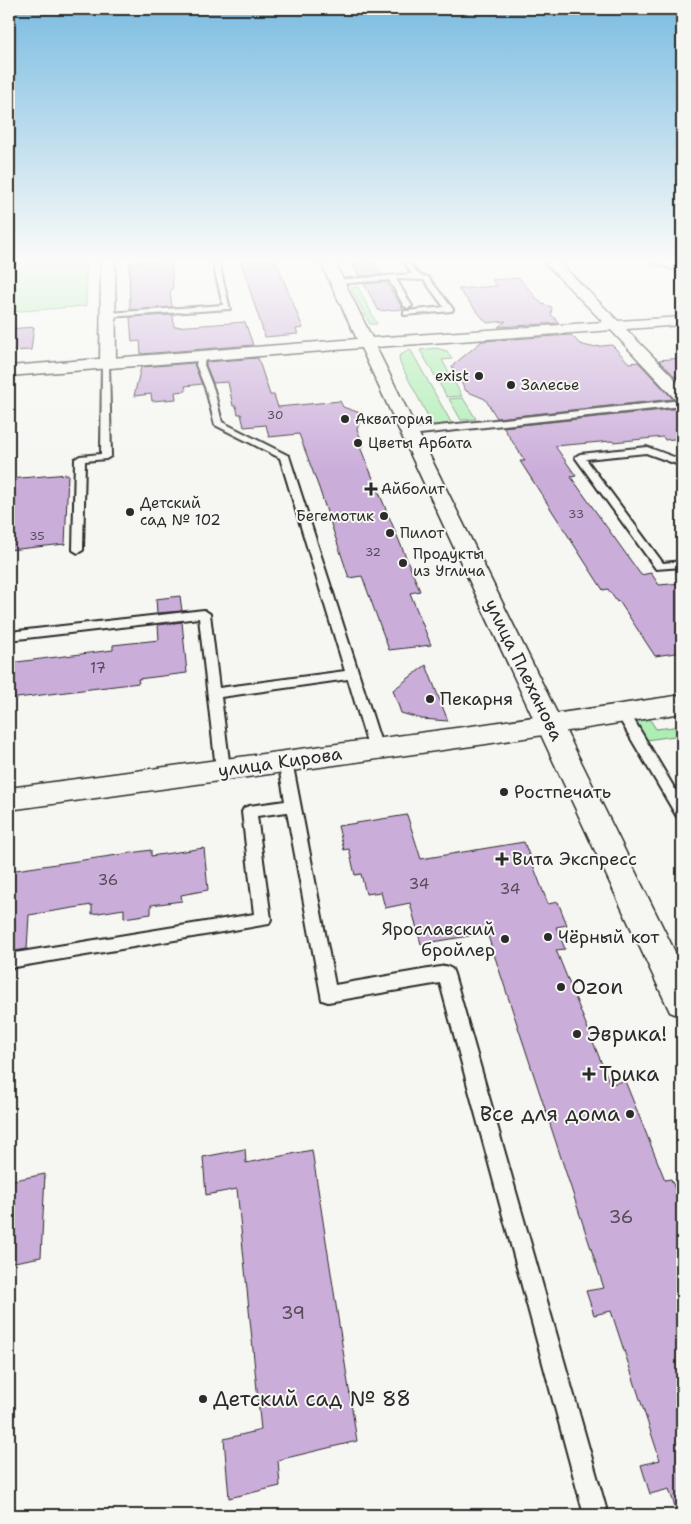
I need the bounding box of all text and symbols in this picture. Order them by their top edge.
place label: exist [435,366,469,386]
marker: exist [473,370,485,382]
place label: Залесье [521,375,580,395]
marker: Залесье [505,379,517,391]
house number: 30 [267,407,283,423]
place label: Акватория [355,409,433,429]
marker: Акватория [339,413,351,425]
place label: Цветы Арбата [368,433,473,453]
marker: Цветы Арбата [352,437,364,449]
place label: Айболит [381,479,445,499]
marker: Айболит [365,483,377,495]
place label: Детский сад № 102 [140,493,221,530]
marker: Детский сад № 102 [124,506,136,518]
place label: Бегемотик [296,506,374,526]
house number: 33 [568,506,584,522]
marker: Бегемотик [378,510,390,522]
place label: Пилот [400,523,445,543]
marker: Пилот [384,527,396,539]
house number: 35 [29,528,45,544]
house number: 32 [365,544,381,560]
place label: Продукты из Углича [413,544,486,581]
marker: Продукты из Углича [397,557,409,569]
street label: улица Плеханова [479,595,569,745]
house number: 17 [90,658,106,678]
place label: Пекарня [440,687,513,711]
marker: Пекарня [424,693,436,705]
street label: улица Кирова [216,741,344,783]
place label: Ростпечать [514,780,611,804]
marker: Ростпечать [498,786,510,798]
place label: Вита Экспресс [512,847,637,871]
marker: Вита Экспресс [496,853,508,865]
house number: 36 [98,870,118,890]
house number: 34 [409,874,429,894]
house number: 34 [500,879,520,899]
place label: Ярославский бройлер [382,917,495,962]
place label: Чёрный кот [558,925,660,949]
marker: Чёрный кот [542,931,554,943]
marker: Ярославский бройлер [499,933,511,945]
place label: Ozon [571,973,623,1001]
marker: Ozon [555,981,567,993]
place label: Эврика! [587,1020,667,1048]
marker: Эврика! [571,1028,583,1040]
place label: Трика [599,1060,659,1088]
marker: Трика [583,1068,595,1080]
place label: Все для дома [480,1100,620,1128]
marker: Все для дома [624,1108,636,1120]
house number: 36 [609,1205,633,1229]
house number: 39 [281,1301,305,1325]
place label: Детский сад № 88 [213,1385,411,1413]
marker: Детский сад № 88 [197,1393,209,1405]

